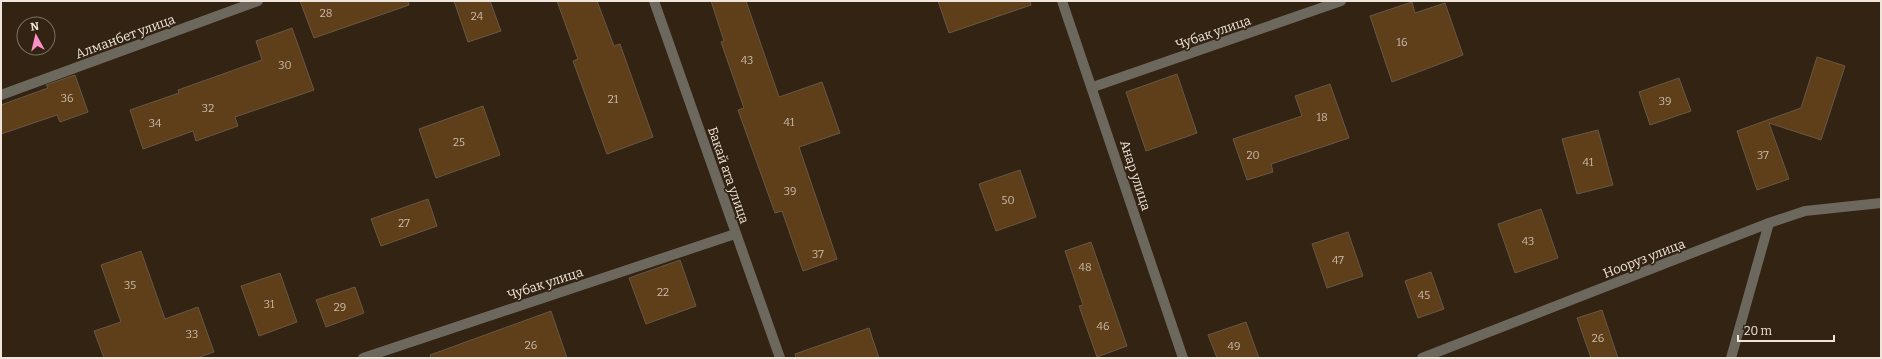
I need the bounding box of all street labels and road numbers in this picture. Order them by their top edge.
street label: Алманбет улица [73,11,177,61]
street label: Чубак улица [1174,13,1253,52]
street label: Бакай ата улица [705,125,752,226]
street label: Анар улица [1117,138,1154,212]
street label: Нооруз улица [1601,236,1687,281]
street label: Чубак улица [505,264,585,303]

